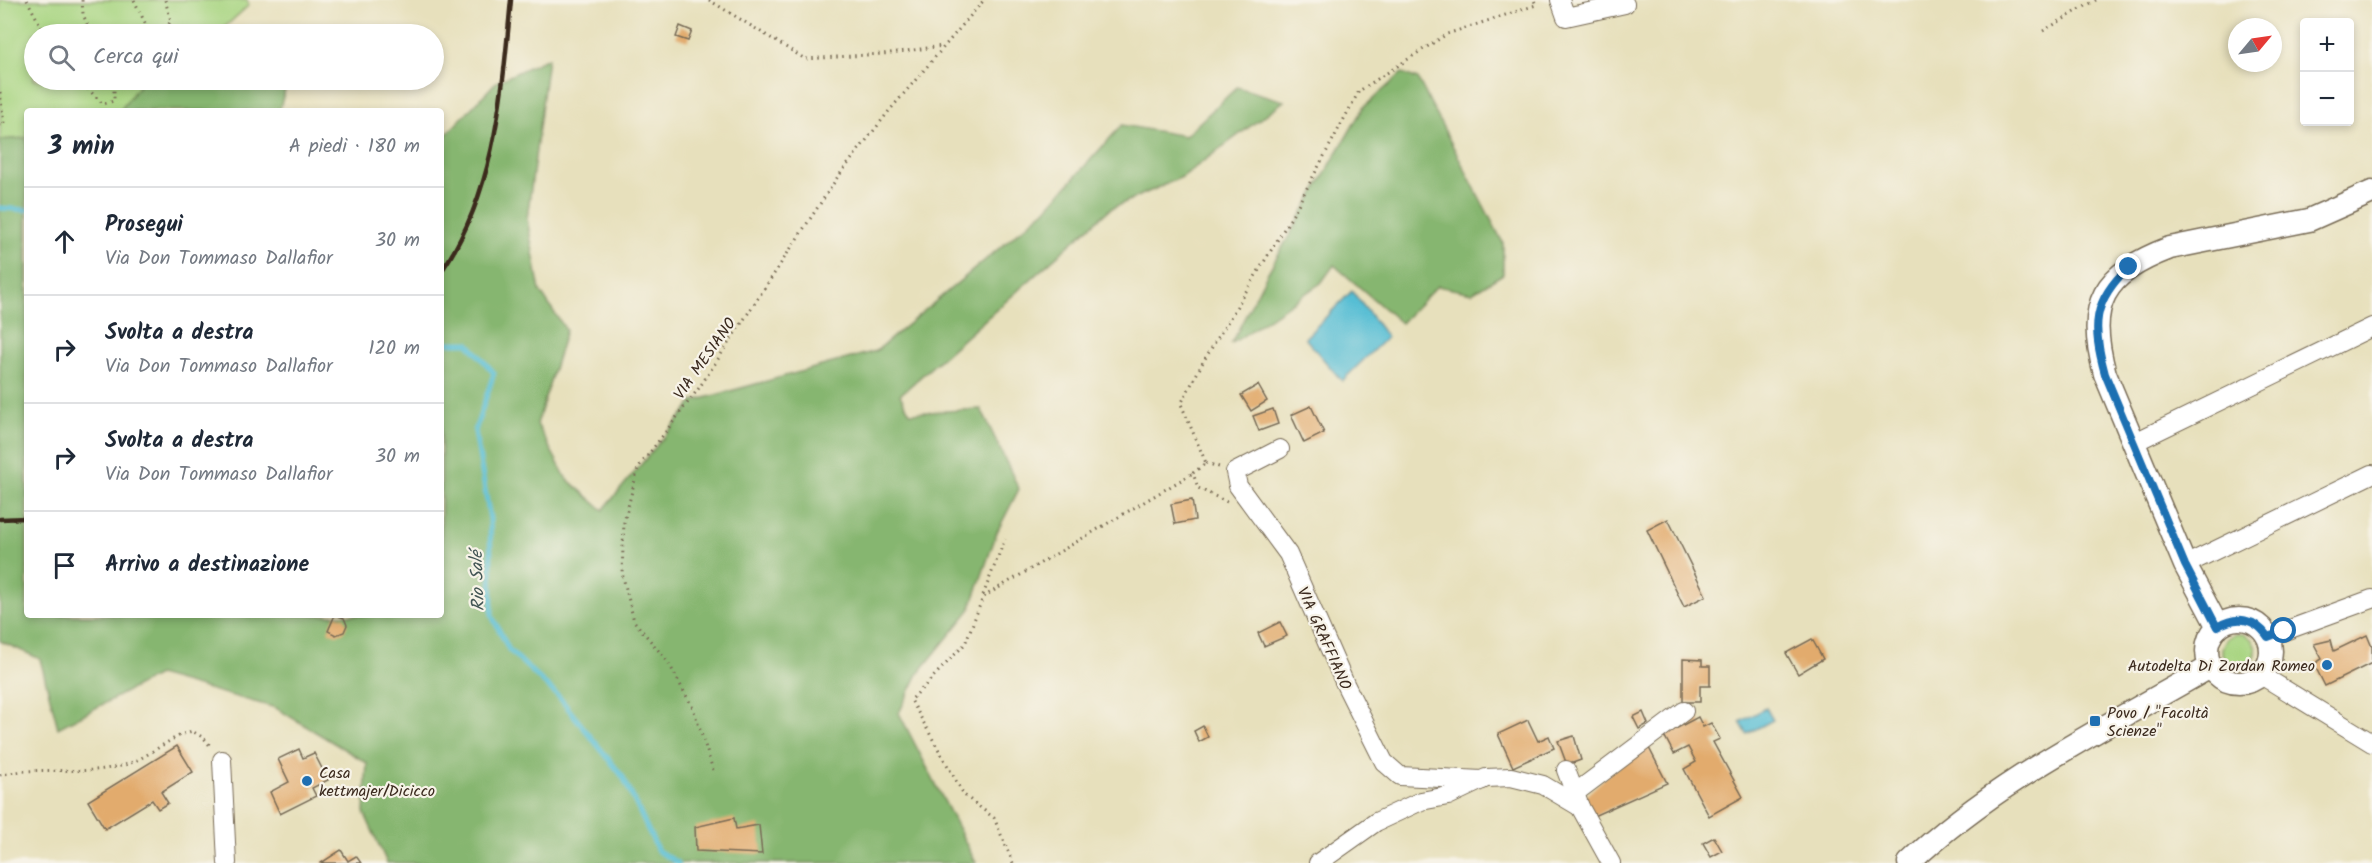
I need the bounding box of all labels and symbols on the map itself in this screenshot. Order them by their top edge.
north arrow [2228,18,2282,72]
route end [2115,253,2141,279]
street label: VIA MESIANO [668,312,743,405]
water label: Rio Salé [463,546,494,612]
street label: VIA GRAFFIANO [1290,583,1358,694]
route start [2270,617,2296,643]
place label: Autodelta Di Zordan Romeo [2128,654,2315,679]
marker: Autodelta Di Zordan Romeo [2320,658,2334,672]
place label: Povo / "Facoltà Scienze" [2107,701,2209,744]
marker: Povo / "Facoltà Scienze" [2088,714,2102,728]
place label: Casa kettmajer/Dicicco [319,761,435,804]
marker: Casa kettmajer/Dicicco [300,774,314,788]

